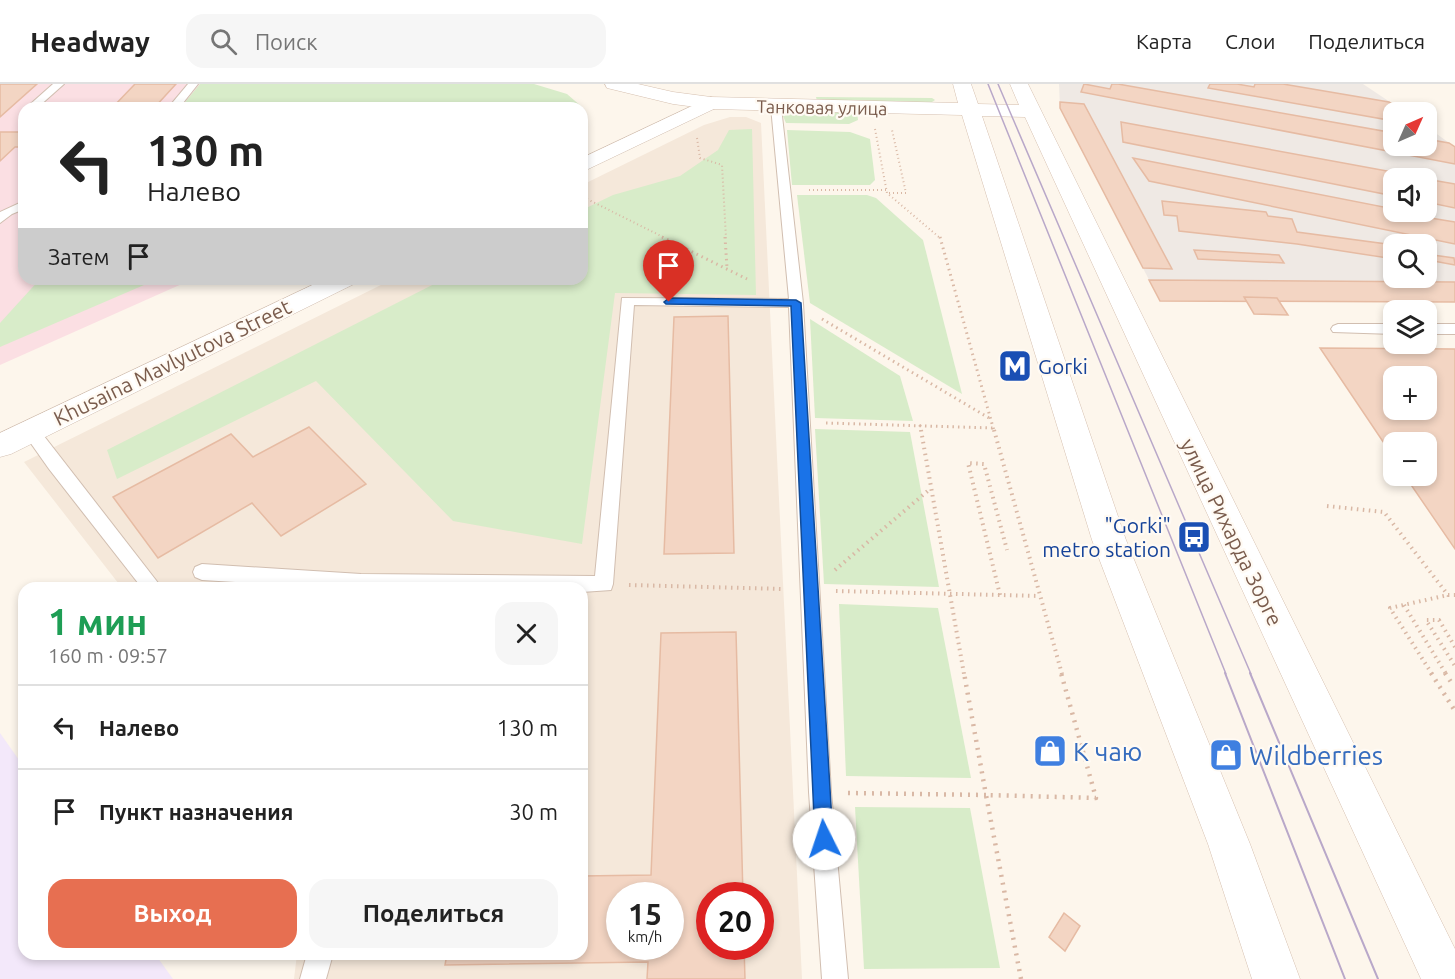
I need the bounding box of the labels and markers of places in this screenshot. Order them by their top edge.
pin [643,240,694,302]
metro station icon: Gorki [997,348,1033,384]
place label: Gorki [1038,354,1088,378]
place label: "Gorki" metro station [1042,513,1171,561]
bus stop icon: "Gorki" metro station [1176,519,1212,555]
shop icon: К чаю [1032,733,1068,769]
place label: К чаю [1073,737,1142,766]
shop icon: Wildberries [1208,737,1244,773]
place label: Wildberries [1249,741,1383,770]

